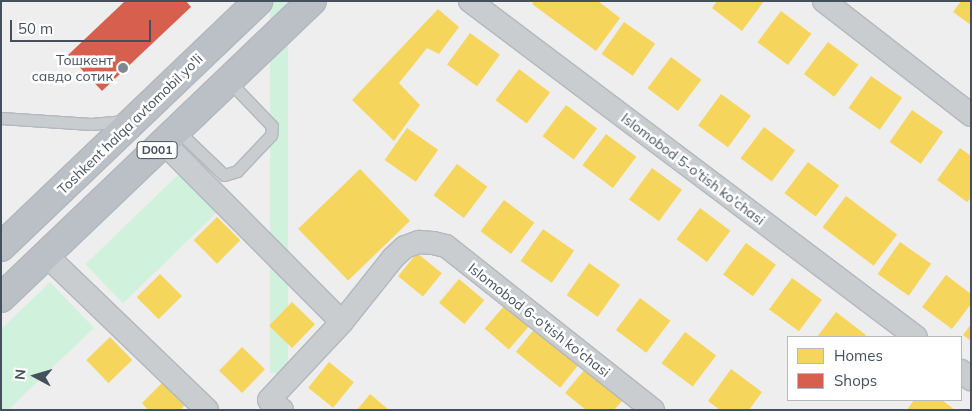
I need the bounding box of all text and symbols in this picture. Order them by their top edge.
scale bar [12,10,154,42]
text: 50 m [18,19,53,38]
street label: Toshkent halqa avtomobil yo'li [54,50,206,198]
place label: Тошкент савдо сотик [32,52,113,84]
marker: Тошкент савдо сотик [117,62,129,74]
street label: Islomobod 5-o'tish ko'chasi [618,110,768,228]
road number: D001 [136,140,178,160]
street label: Islomobod 6-o'tish ko'chasi [465,259,613,381]
legend [787,336,962,401]
text: Homes [834,346,883,365]
north arrow [10,351,60,401]
text: N [11,368,30,381]
text: Shops [834,371,877,390]

